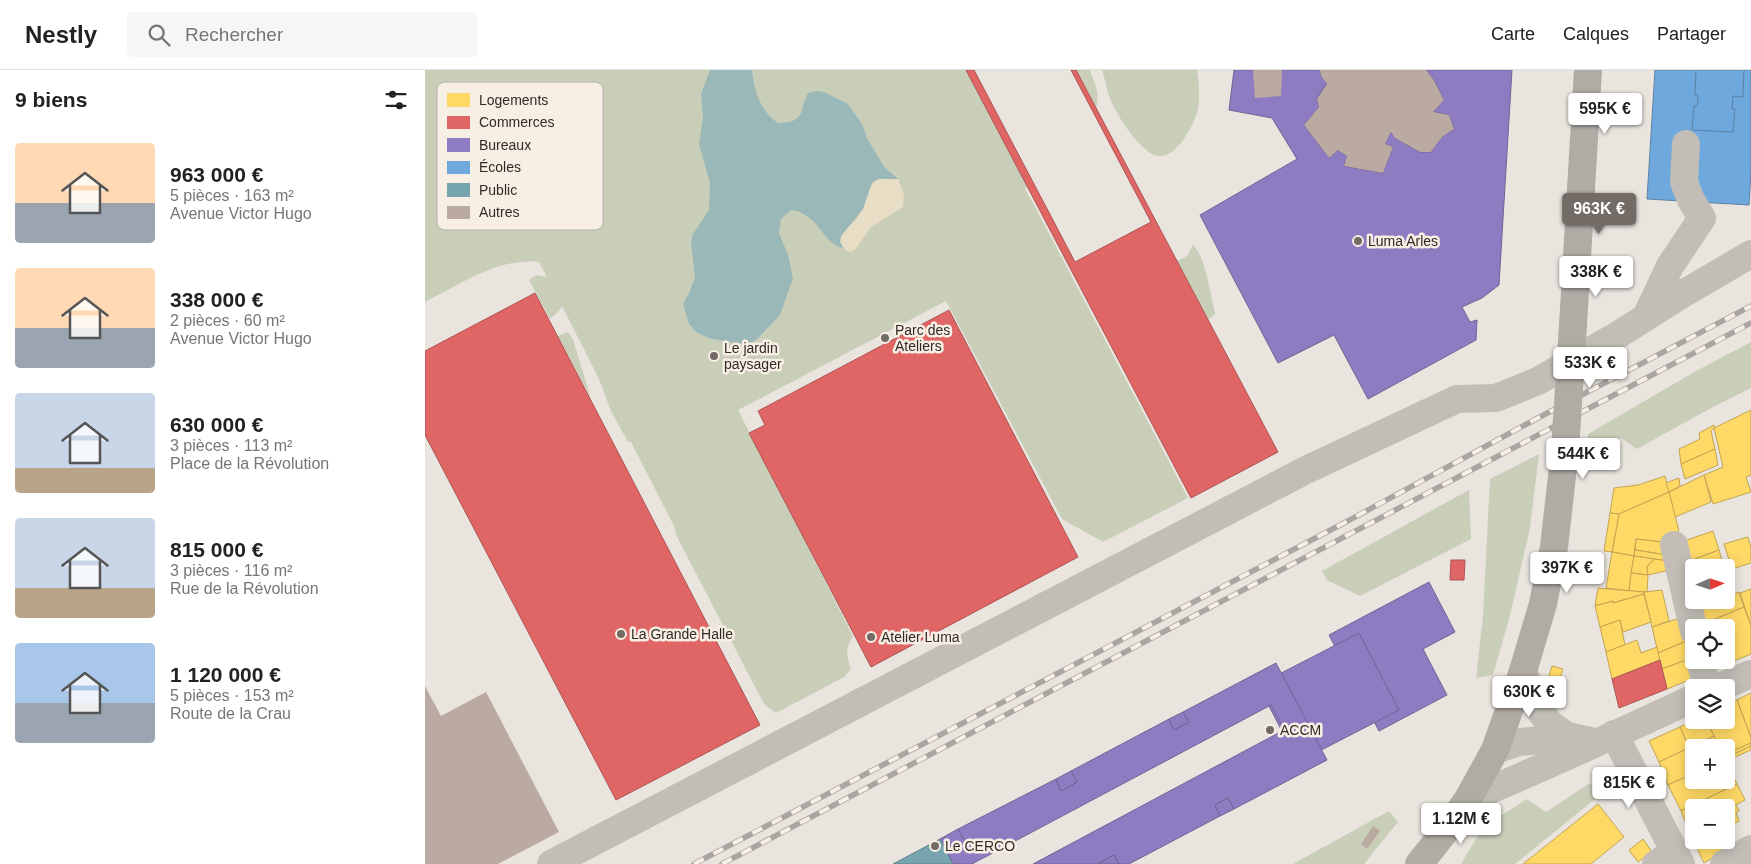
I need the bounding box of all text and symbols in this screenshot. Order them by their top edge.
search box [127,12,477,57]
text: Nestly [25,21,97,48]
icon: search [145,21,173,49]
text: Rechercher [185,24,283,45]
text: Carte [1491,24,1535,44]
text: Calques [1563,24,1629,44]
text: Partager [1657,24,1726,44]
legend [437,82,603,230]
icon: filters [382,86,410,114]
text: 9 biens [15,88,87,111]
text: Logements [479,92,548,108]
pin: 595K € [1564,92,1646,135]
text: 595K € [1579,100,1631,117]
text: Commerces [479,114,554,130]
text: Bureaux [479,137,531,153]
text: Écoles [479,159,521,175]
icon: home [55,163,115,223]
text: 963 000 € [170,163,263,186]
text: Public [479,182,517,198]
text: 5 pièces · 163 m² [170,187,294,204]
pin: 963K € [1558,192,1640,235]
text: 963K € [1573,200,1625,217]
text: Autres [479,204,519,220]
text: Avenue Victor Hugo [170,205,312,222]
place label: Luma Arles [1368,233,1438,249]
marker: Luma Arles [1352,235,1364,247]
pin: 338K € [1555,256,1637,298]
text: 338K € [1570,263,1622,280]
icon: home [55,288,115,348]
text: 338 000 € [170,288,263,311]
text: 2 pièces · 60 m² [170,312,285,329]
place label: Parc des Ateliers [895,322,950,354]
text: Avenue Victor Hugo [170,330,312,347]
marker: Parc des Ateliers [879,332,891,344]
place label: Le jardin paysager [724,340,782,372]
pin: 533K € [1549,346,1631,389]
marker: Le jardin paysager [708,350,720,362]
text: 533K € [1564,354,1616,371]
icon: home [55,413,115,473]
text: 630 000 € [170,413,263,436]
text: 3 pièces · 113 m² [170,437,292,454]
pin: 544K € [1542,438,1624,480]
text: 544K € [1557,445,1609,462]
text: Place de la Révolution [170,455,329,472]
icon: home [55,538,115,598]
text: 815 000 € [170,538,263,561]
pin: 397K € [1526,552,1608,594]
text: 397K € [1541,559,1593,576]
north arrow [1685,559,1735,609]
map controls [1685,559,1735,849]
text: 3 pièces · 116 m² [170,562,292,579]
text: Rue de la Révolution [170,580,319,597]
button: locate [1685,619,1735,669]
place label: La Grande Halle [631,626,733,642]
marker: La Grande Halle [615,628,627,640]
place label: Atelier Luma [881,629,960,645]
marker: Atelier Luma [865,631,877,643]
icon: home [55,663,115,723]
text: 1 120 000 € [170,663,281,686]
pin: 630K € [1488,676,1570,718]
button: layers [1685,679,1735,729]
text: 630K € [1503,683,1555,700]
text: 5 pièces · 153 m² [170,687,294,704]
text: Route de la Crau [170,705,291,722]
place label: ACCM [1280,722,1321,738]
marker: ACCM [1264,724,1276,736]
button: + [1685,739,1735,789]
pin: 815K € [1588,766,1670,809]
text: 815K € [1603,774,1655,791]
button: − [1685,799,1735,849]
pin: 1.12M € [1415,802,1507,845]
text: 1.12M € [1432,810,1490,827]
place label: Le CERCO [945,838,1015,854]
marker: Le CERCO [929,840,941,852]

